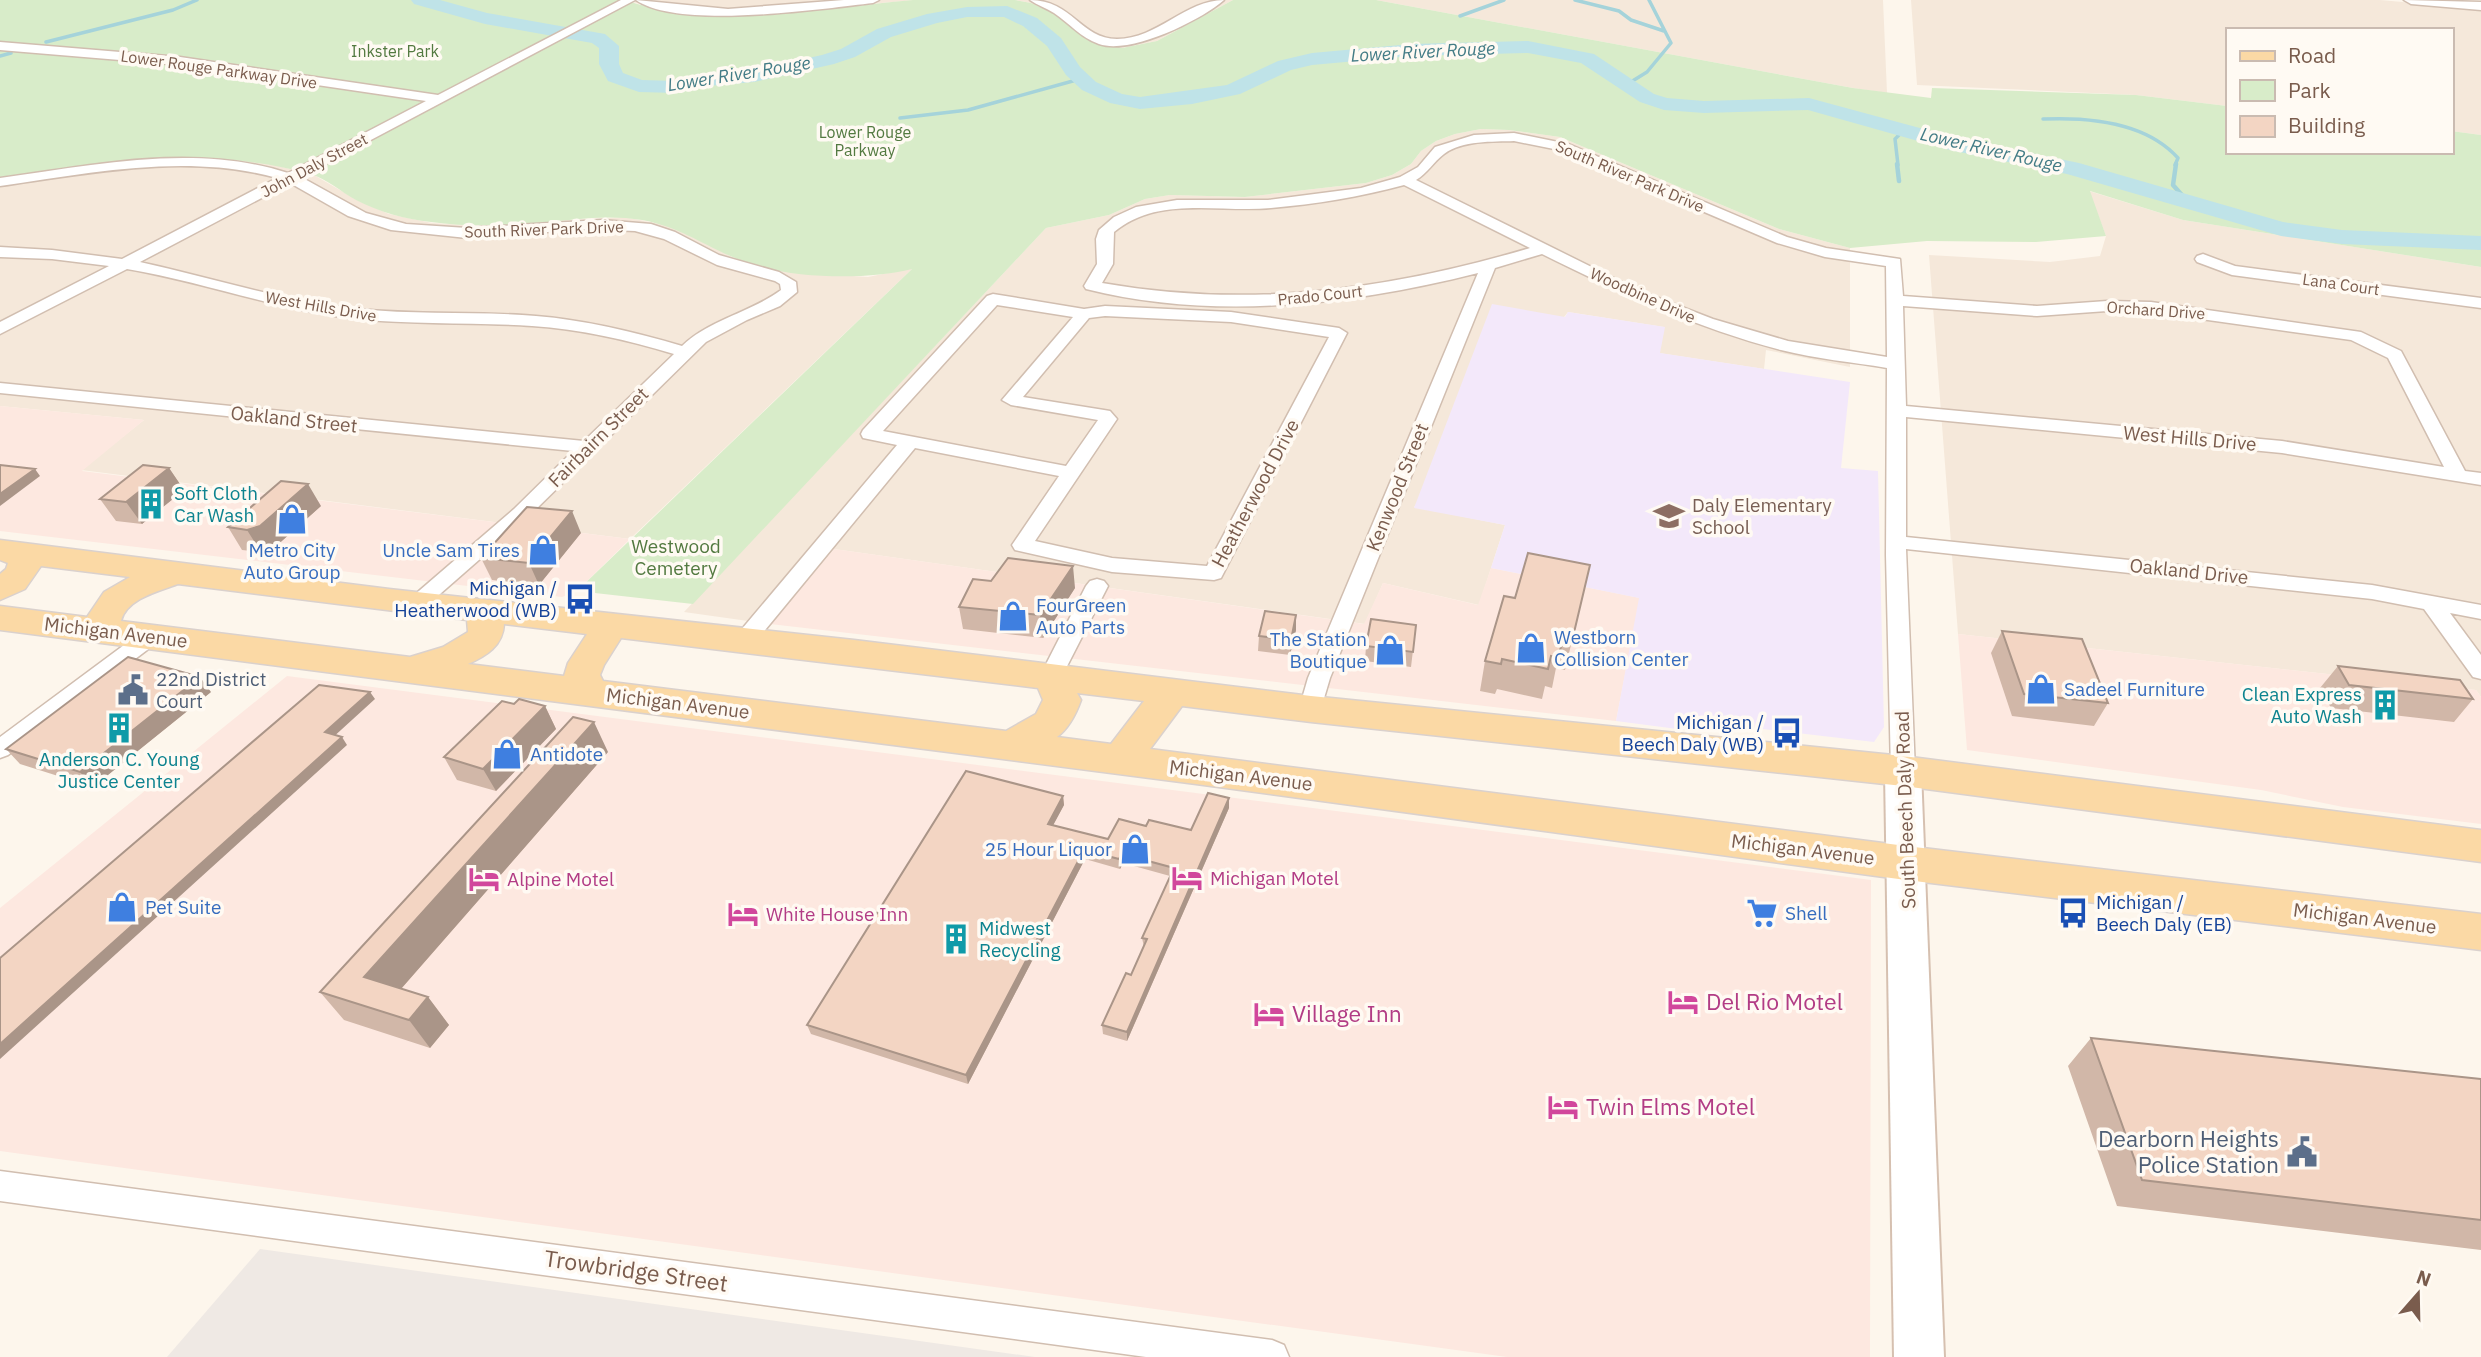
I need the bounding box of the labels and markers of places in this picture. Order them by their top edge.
place label: Soft Cloth Car Wash [174,481,258,527]
building icon: Soft Cloth Car Wash [134,487,168,521]
place label: Daly Elementary School [1692,493,1832,539]
school or university icon: Daly Elementary School [1652,499,1686,533]
shop icon: Metro City Auto Group [275,502,309,536]
shop icon: Uncle Sam Tires [526,533,560,567]
place label: Metro City Auto Group [243,538,341,584]
place label: Uncle Sam Tires [382,538,520,562]
place label: Michigan / Heatherwood (WB) [394,576,557,622]
bus stop icon: Michigan / Heatherwood (WB) [563,582,597,616]
place label: FourGreen Auto Parts [1036,593,1126,639]
shop icon: FourGreen Auto Parts [996,599,1030,633]
place label: Westborn Collision Center [1554,625,1688,671]
place label: The Station Boutique [1270,627,1367,673]
shop icon: Westborn Collision Center [1514,631,1548,665]
shop icon: The Station Boutique [1373,633,1407,667]
place label: 22nd District Court [156,667,266,713]
shop icon: Sadeel Furniture [2024,672,2058,706]
public building icon: 22nd District Court [116,673,150,707]
place label: Sadeel Furniture [2064,677,2205,701]
place label: Clean Express Auto Wash [2242,682,2362,728]
building icon: Clean Express Auto Wash [2368,688,2402,722]
place label: Michigan / Beech Daly (WB) [1622,710,1764,756]
building icon: Anderson C. Young Justice Center [102,711,136,745]
bus stop icon: Michigan / Beech Daly (WB) [1770,716,1804,750]
shop icon: Antidote [490,737,524,771]
place label: Antidote [530,742,603,766]
place label: Anderson C. Young Justice Center [39,747,199,793]
shop icon: 25 Hour Liquor [1118,832,1152,866]
place label: 25 Hour Liquor [985,837,1112,861]
hotel icon: Michigan Motel [1170,861,1204,895]
hotel icon: Alpine Motel [467,862,501,896]
place label: Michigan Motel [1210,866,1339,890]
place label: Alpine Motel [507,867,614,891]
shop icon: Pet Suite [105,890,139,924]
place label: Michigan / Beech Daly (EB) [2096,890,2232,936]
place label: Pet Suite [145,895,221,919]
supermarket icon: Shell [1745,896,1779,930]
bus stop icon: Michigan / Beech Daly (EB) [2056,896,2090,930]
hotel icon: White House Inn [726,897,760,931]
place label: Shell [1785,901,1828,925]
place label: White House Inn [766,902,908,926]
place label: Midwest Recycling [979,916,1061,962]
building icon: Midwest Recycling [939,922,973,956]
hotel icon: Del Rio Motel [1666,985,1700,1019]
place label: Del Rio Motel [1706,986,1843,1016]
hotel icon: Village Inn [1252,997,1286,1031]
place label: Village Inn [1292,998,1402,1028]
hotel icon: Twin Elms Motel [1546,1090,1580,1124]
place label: Twin Elms Motel [1586,1091,1755,1121]
place label: Dearborn Heights Police Station [2098,1123,2279,1179]
public building icon: Dearborn Heights Police Station [2285,1135,2319,1169]

